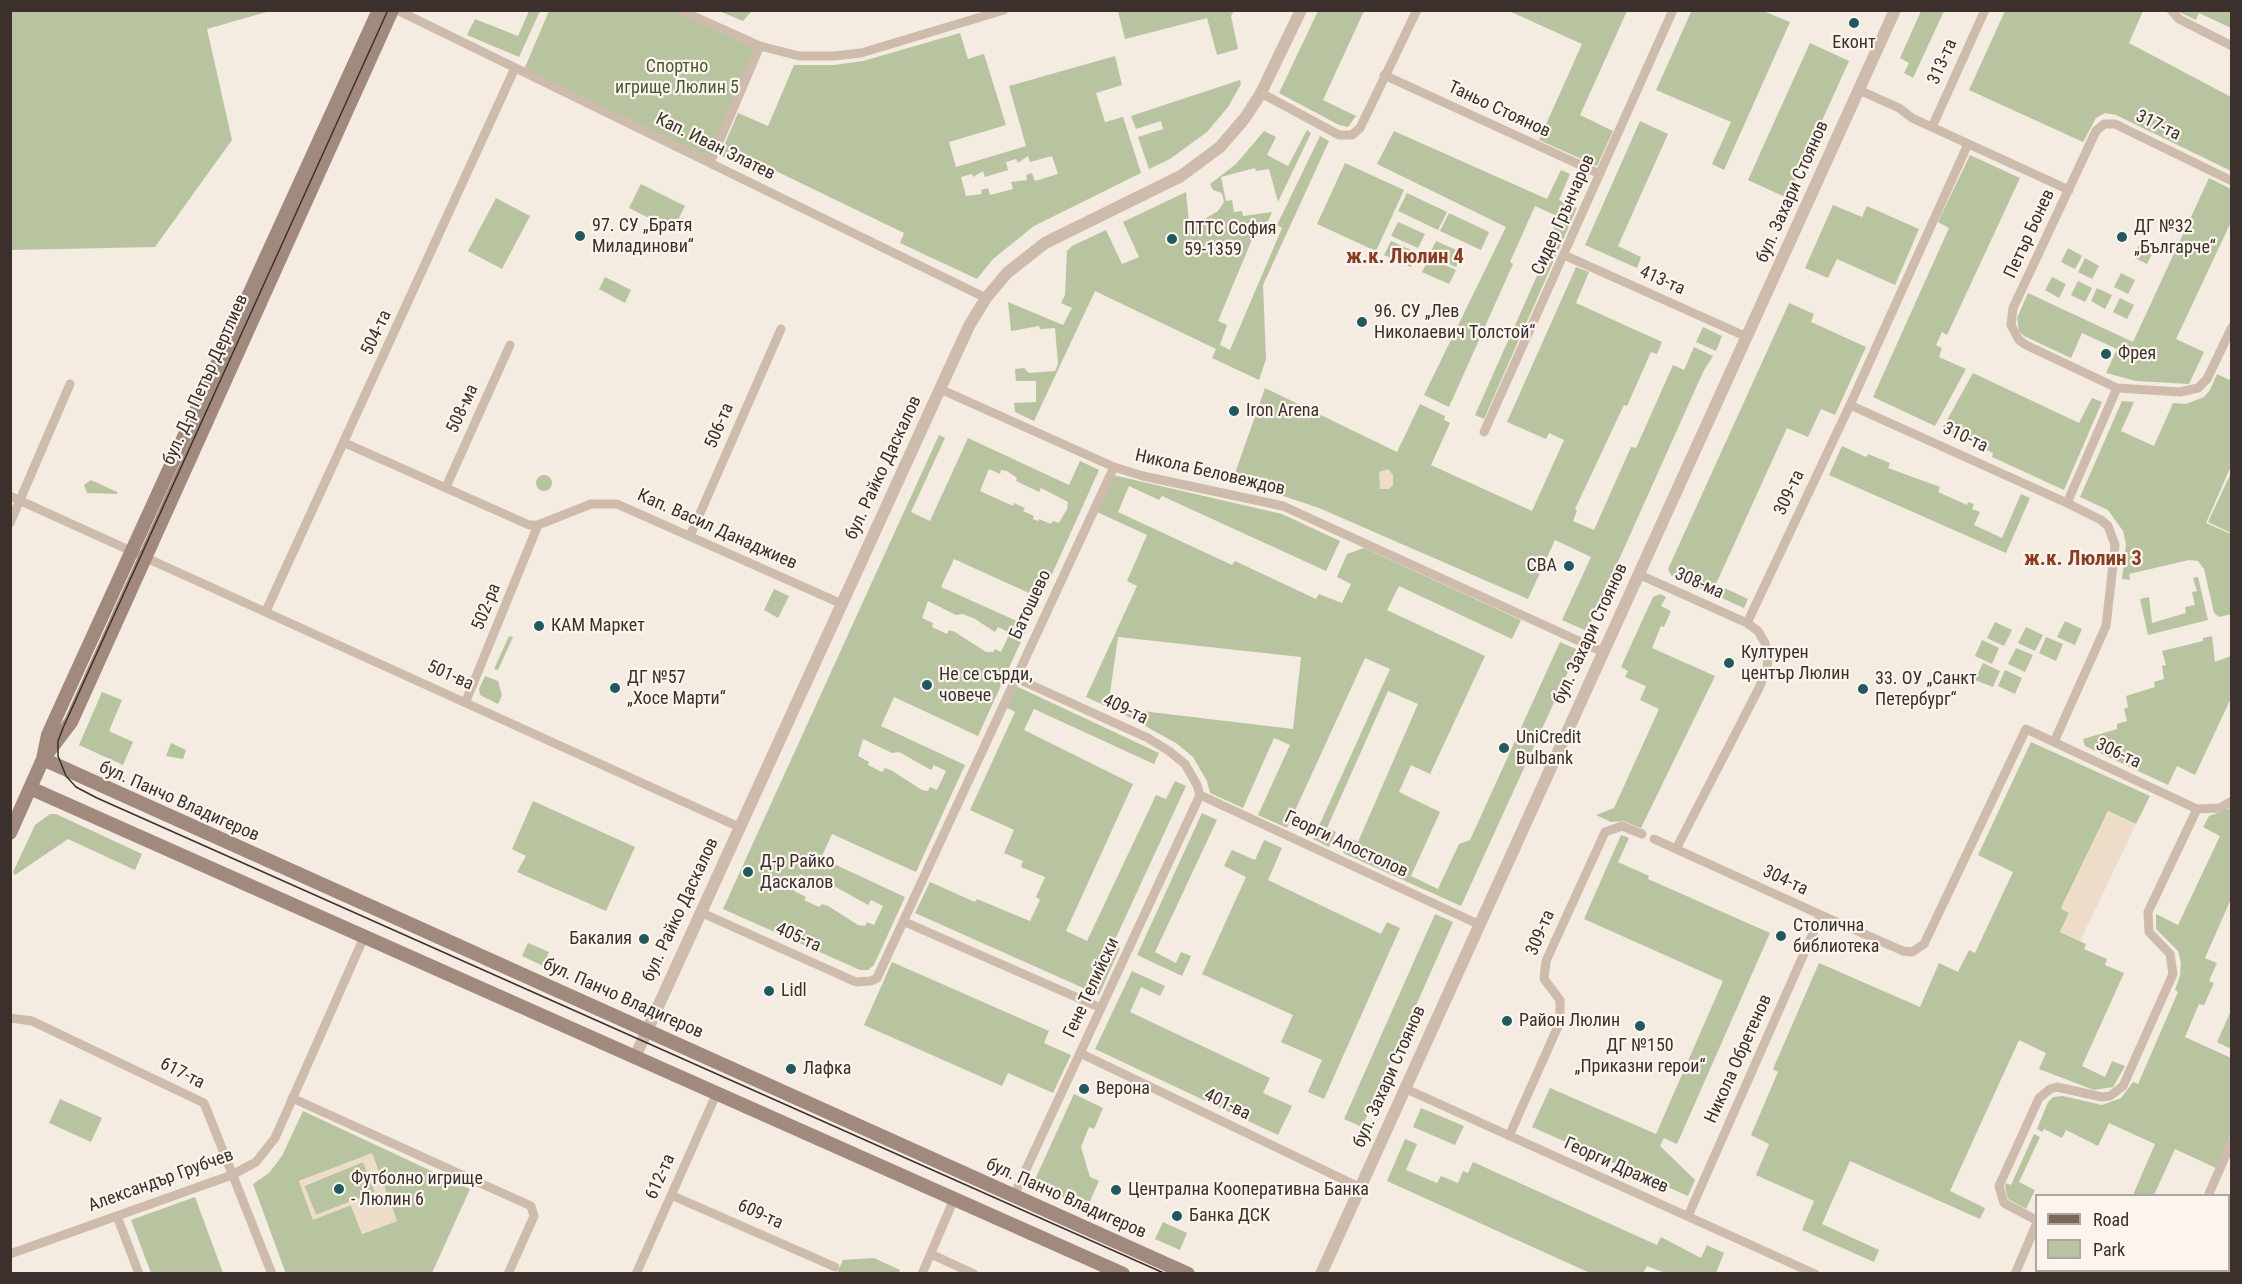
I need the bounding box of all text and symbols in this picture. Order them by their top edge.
marker: Еконт [1847,16,1861,30]
place label: Еконт [1832,32,1876,54]
street label: 313-та [1924,36,1962,88]
park label: Спортно игрище Люлин 5 [615,56,739,98]
street label: Таньо Стоянов [1444,77,1554,143]
street label: 317-та [2132,106,2184,146]
street label: Кап. Иван Златев [652,109,778,185]
street label: бул. Захари Стоянов [1752,118,1834,266]
street label: Сидер Грънчаров [1528,151,1600,279]
street label: Петър Бонев [2000,186,2060,282]
place label: 97. СУ „Братя Миладинови“ [592,215,694,258]
place label: ДГ №32 „Българче“ [2134,216,2216,258]
place label: ПТТС София 59-1359 [1184,218,1277,260]
marker: 97. СУ „Братя Миладинови“ [573,229,587,243]
marker: ДГ №32 „Българче“ [2115,230,2129,244]
marker: ПТТС София 59-1359 [1165,232,1179,246]
district label: ж.к. Люлин 4 [1346,245,1464,271]
street label: 413-та [1636,262,1688,300]
street label: бул. Д-р Петър Дертлиев [159,291,253,469]
place label: 96. СУ „Лев Николаевич Толстой“ [1374,301,1535,344]
street label: 504-та [357,307,397,359]
marker: 96. СУ „Лев Николаевич Толстой“ [1355,315,1369,329]
place label: Фрея [2118,343,2156,365]
marker: Фрея [2099,347,2113,361]
street label: 508-ма [442,381,484,437]
street label: бул. Райко Даскалов [841,392,927,544]
street label: 506-та [701,400,739,452]
place label: Iron Arena [1246,400,1319,422]
marker: Iron Arena [1227,404,1241,418]
street label: 310-та [1939,418,1991,458]
street label: Никола Беловеждов [1133,445,1287,501]
street label: 309-та [1770,467,1810,519]
street label: Кап. Васил Данаджиев [634,485,800,575]
district label: ж.к. Люлин 3 [2024,547,2142,573]
place label: CBA [1527,555,1557,577]
marker: CBA [1562,559,1576,573]
street label: бул. Захари Стоянов [1549,560,1633,708]
street label: 308-ма [1671,564,1727,604]
street label: Батошево [1006,567,1056,643]
street label: 502-ра [468,580,506,634]
place label: КАМ Маркет [551,615,645,637]
marker: КАМ Маркет [532,619,546,633]
place label: Културен център Люлин [1741,642,1850,684]
street label: 501-ва [423,656,477,696]
marker: Културен център Люлин [1722,656,1736,670]
place label: Не се сърди, човече [939,664,1033,706]
place label: ДГ №57 „Хосе Марти“ [627,667,726,710]
place label: 33. ОУ „Санкт Петербург“ [1875,668,1977,710]
marker: Не се сърди, човече [920,678,934,692]
marker: ДГ №57 „Хосе Марти“ [608,681,622,695]
marker: 33. ОУ „Санкт Петербург“ [1856,682,1870,696]
street label: 409-та [1099,690,1151,730]
place label: UniCredit Bulbank [1516,727,1581,770]
street label: 306-та [2092,734,2144,774]
marker: UniCredit Bulbank [1497,741,1511,755]
street label: бул. Панчо Владигеров [96,757,262,847]
street label: Георги Апостолов [1281,807,1411,883]
street label: бул. Райко Даскалов [638,834,724,986]
place label: Д-р Райко Даскалов [760,851,835,894]
street label: 304-та [1759,861,1811,901]
marker: Д-р Райко Даскалов [741,865,755,879]
street label: 309-та [1522,907,1560,959]
place label: Столична библиотека [1793,915,1879,958]
street label: 405-та [772,919,824,957]
place label: Бакалия [569,928,632,950]
marker: Столична библиотека [1774,929,1788,943]
marker: Бакалия [637,932,651,946]
street label: Гене Телийски [1059,935,1125,1041]
street label: бул. Панчо Владигеров [540,954,706,1044]
place label: Lidl [781,980,807,1002]
marker: Lidl [762,984,776,998]
street label: Никола Обретенов [1701,991,1777,1127]
street label: бул. Захари Стоянов [1349,1003,1431,1151]
place label: Район Люлин [1519,1010,1620,1032]
marker: Район Люлин [1500,1014,1514,1028]
marker: ДГ №150 „Приказни герои“ [1633,1019,1647,1033]
place label: ДГ №150 „Приказни герои“ [1575,1035,1705,1078]
street label: 617-та [156,1054,208,1094]
place label: Лафка [803,1058,851,1080]
marker: Лафка [784,1062,798,1076]
place label: Верона [1096,1078,1150,1100]
marker: Верона [1077,1082,1091,1096]
street label: 401-ва [1200,1085,1254,1125]
street label: Георги Дражев [1560,1133,1672,1199]
street label: Александър Грубчев [85,1145,237,1217]
street label: 612-та [642,1151,680,1203]
street label: бул. Панчо Владигеров [983,1154,1149,1244]
place label: Футболно игрище - Люлин 6 [351,1168,483,1210]
place label: Централна Кооперативна Банка [1128,1179,1369,1201]
marker: Футболно игрище - Люлин 6 [332,1182,346,1196]
marker: Централна Кооперативна Банка [1109,1183,1123,1197]
legend [2035,1194,2230,1272]
street label: 609-та [734,1196,786,1234]
place label: Банка ДСК [1189,1205,1270,1227]
marker: Банка ДСК [1170,1209,1184,1223]
text: Road [2093,1209,2129,1230]
text: Park [2093,1239,2125,1260]

